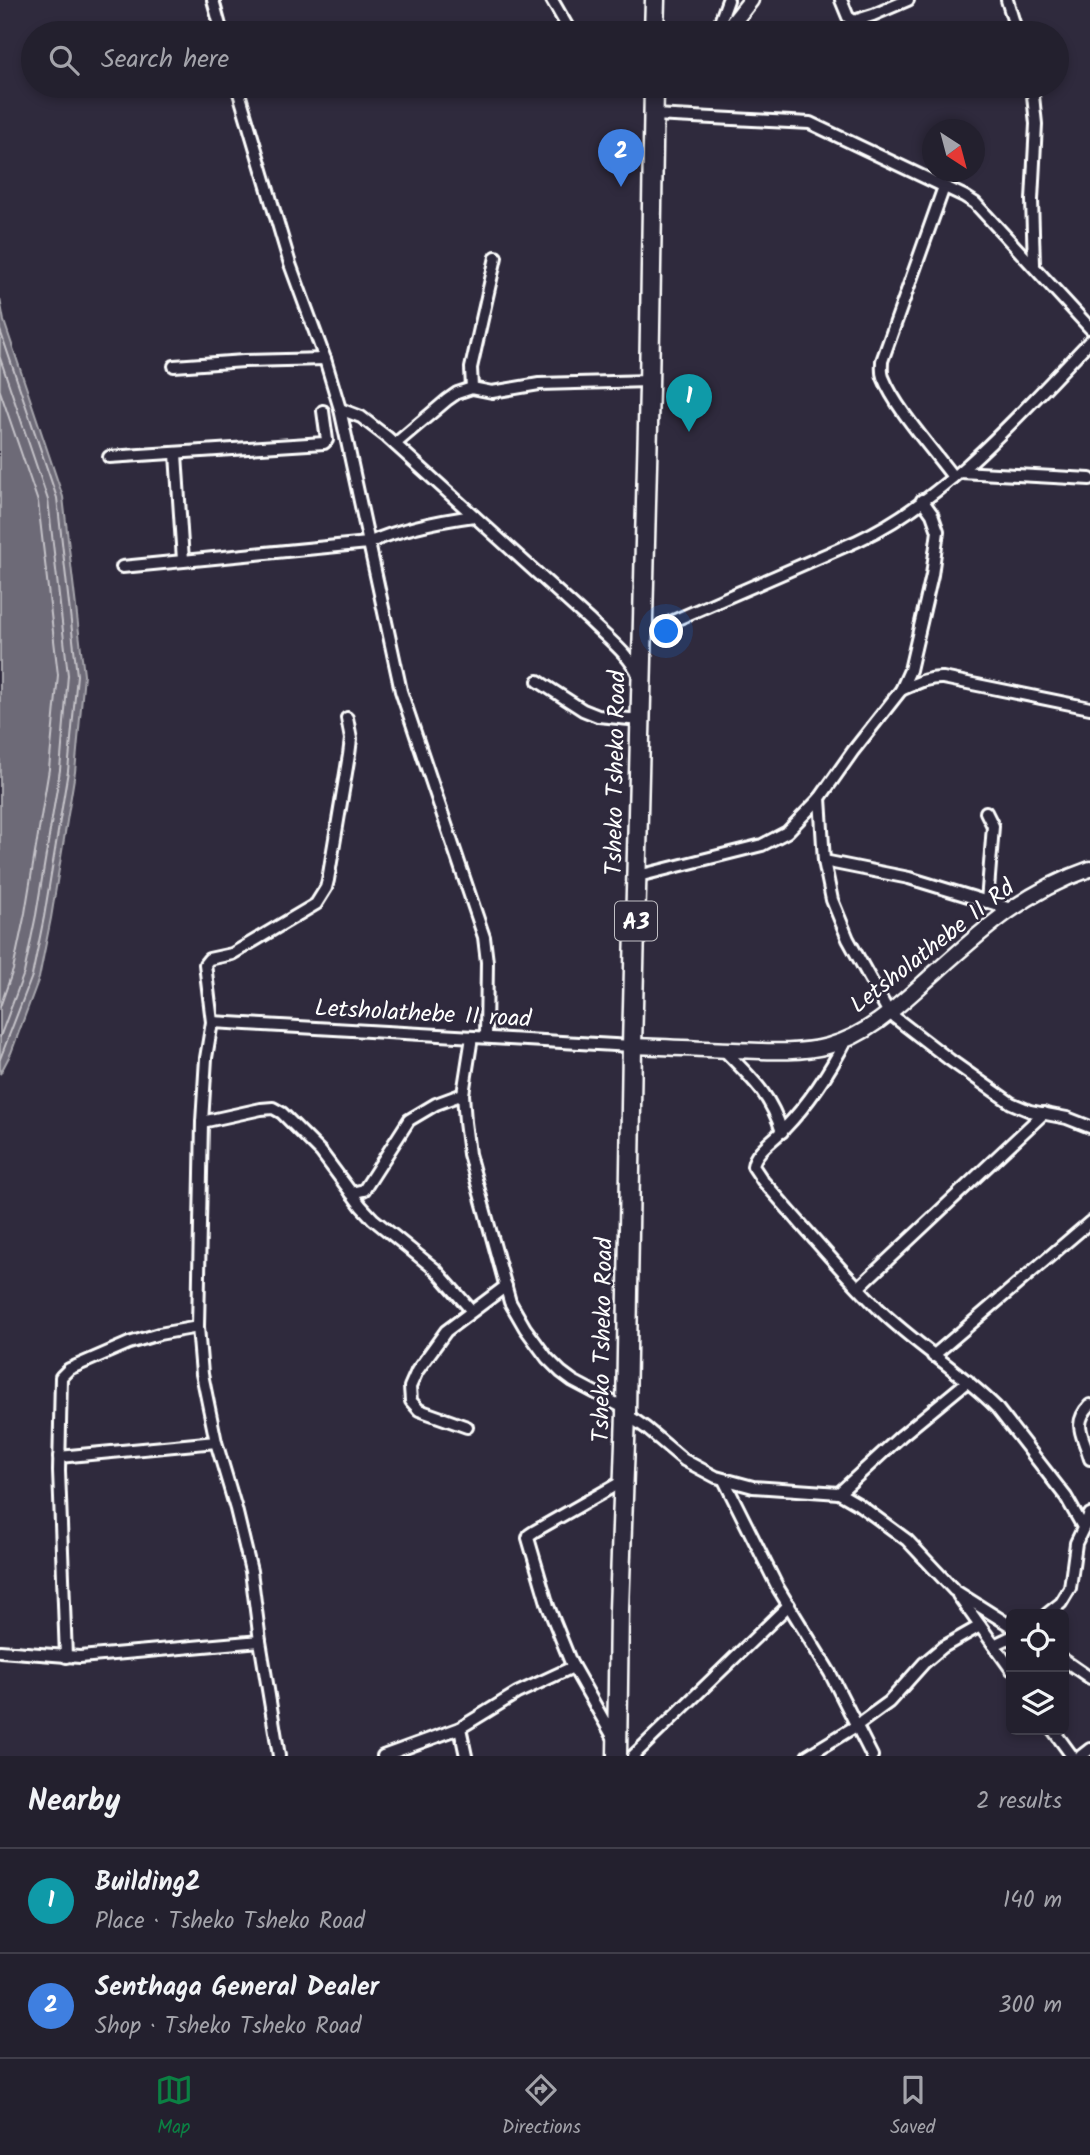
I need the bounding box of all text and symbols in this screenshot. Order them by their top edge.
search box [21,21,1069,98]
text: Search here [101,39,229,81]
icon: search [45,41,83,79]
north arrow [922,119,985,182]
pin: 2 [598,129,644,187]
pin: 1 [666,374,712,432]
your location [649,614,683,648]
street label: Tsheko Tsheko Road [595,669,638,876]
street label: Letsholathebe II Rd [842,869,1025,1024]
road number: A3 [615,902,657,940]
street label: Letsholathebe II road [314,989,533,1040]
street label: Tsheko Tsheko Road [582,1236,625,1443]
map controls [1006,1609,1069,1735]
button: locate [1006,1609,1069,1672]
button: layers [1006,1672,1069,1735]
text: Nearby [28,1778,120,1826]
text: 2 results [976,1784,1062,1820]
text: Building2 [95,1862,200,1904]
text: 1 [48,1883,54,1919]
text: 140 m [1003,1883,1062,1919]
text: Place · Tsheko Tsheko Road [95,1904,365,1940]
text: Senthaga General Dealer [95,1967,379,2009]
text: 2 [44,1988,58,2024]
text: 300 m [998,1988,1062,2024]
text: Shop · Tsheko Tsheko Road [95,2009,361,2045]
tab: Map [155,2071,193,2143]
tab: Directions [502,2071,581,2143]
tab: Saved [890,2071,935,2143]

